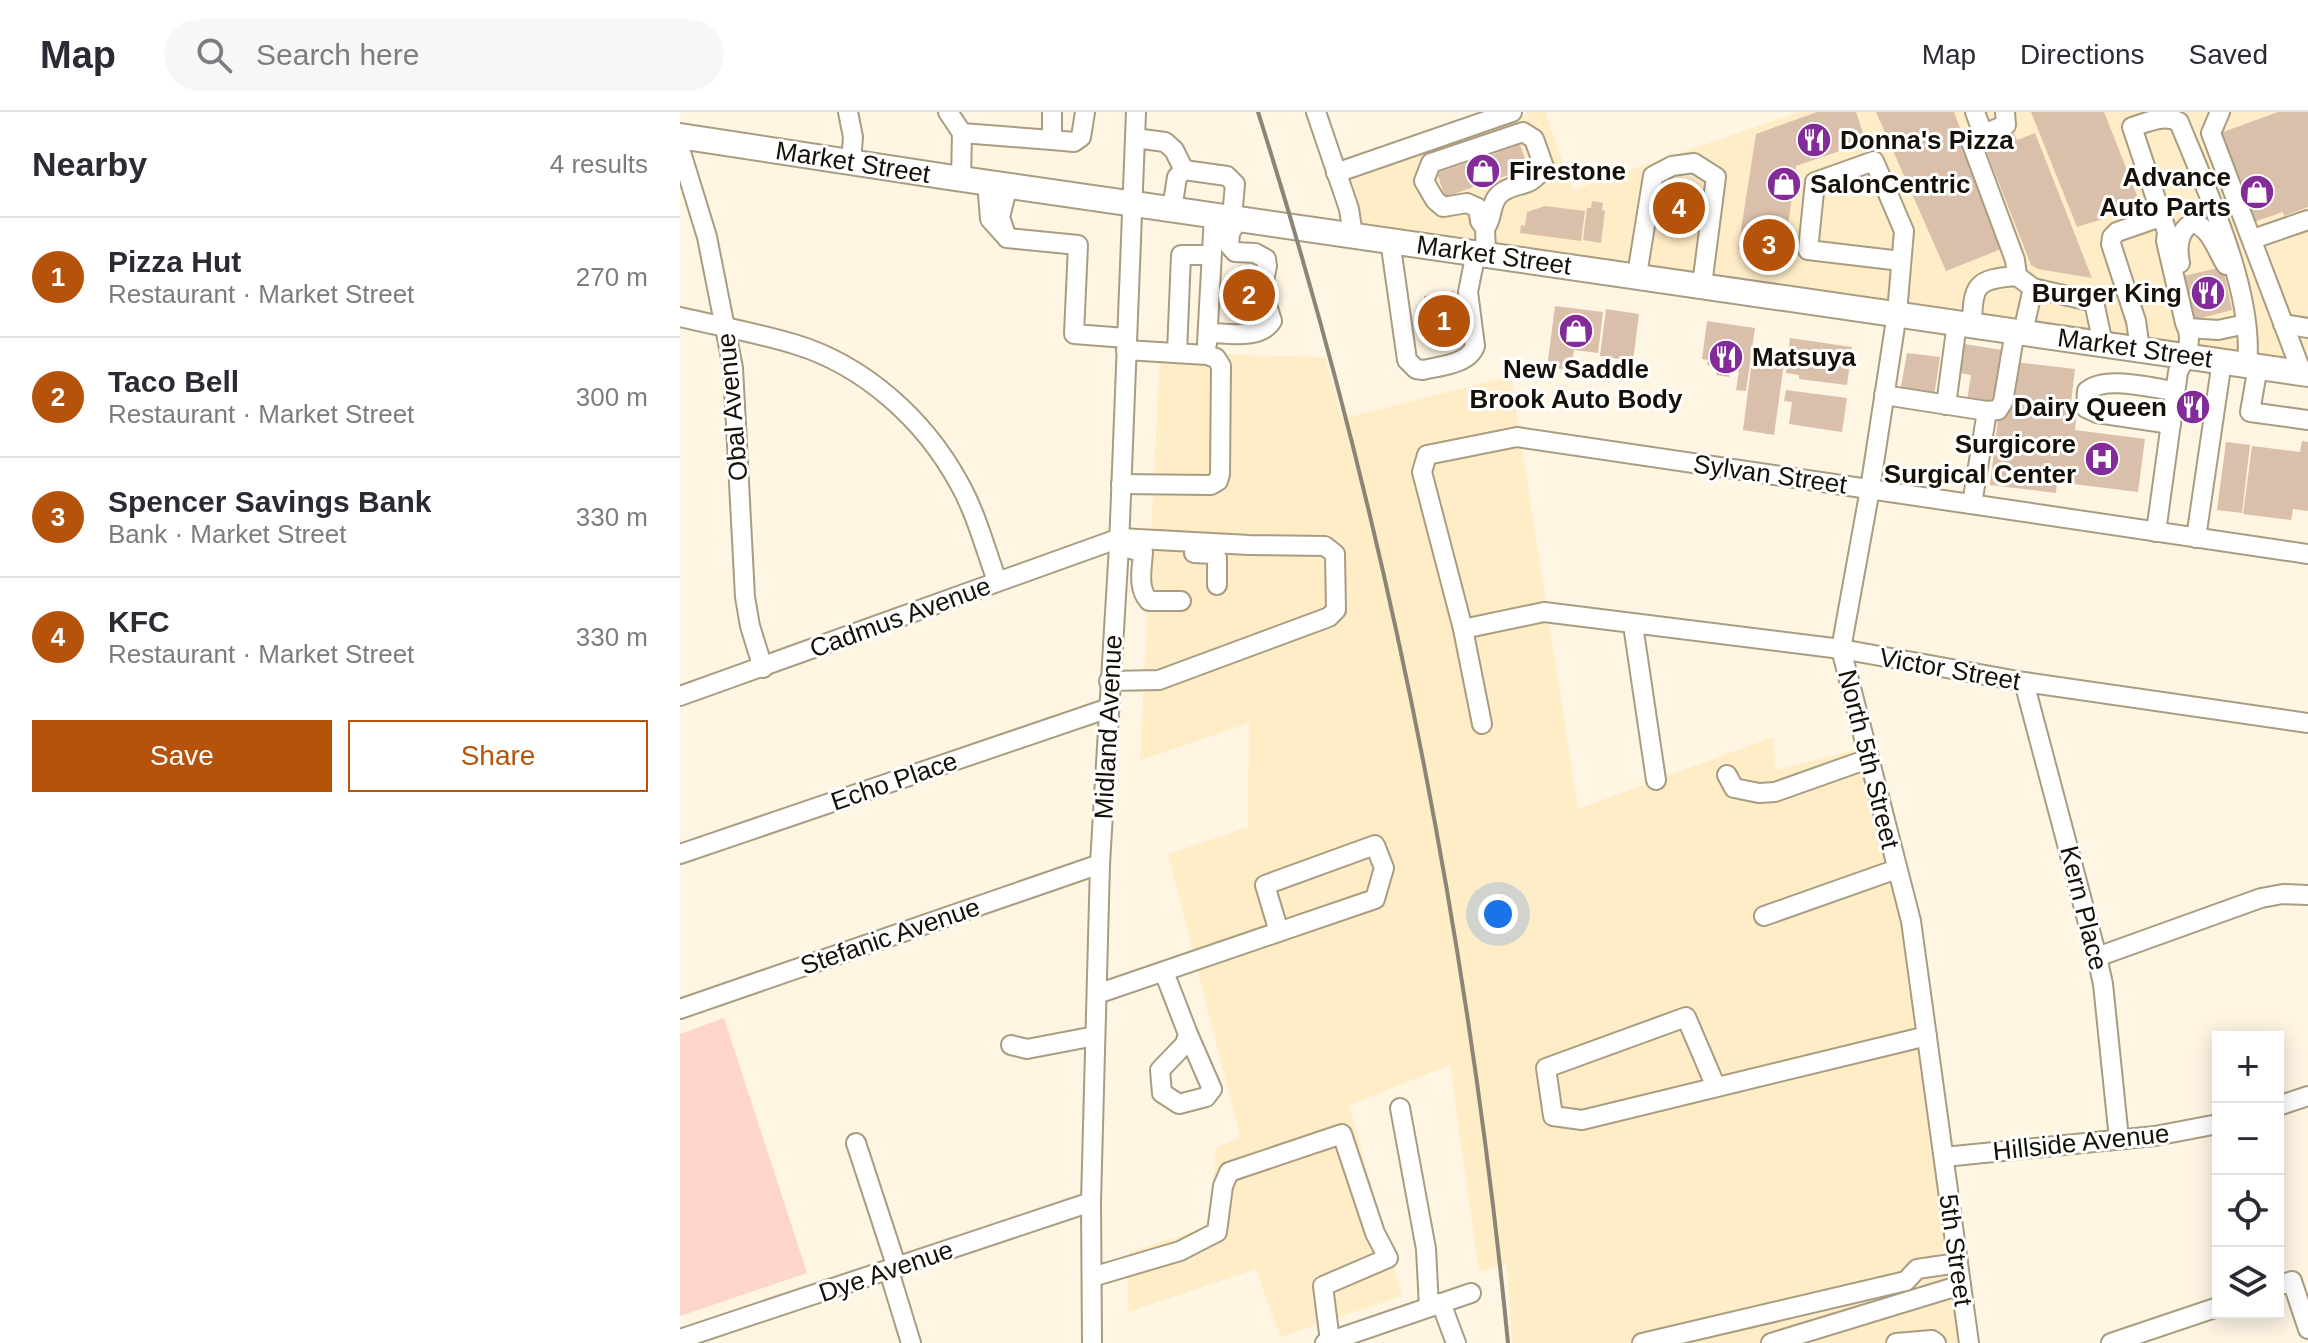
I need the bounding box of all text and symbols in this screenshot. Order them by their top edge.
search box [164,19,724,91]
icon: search [192,33,236,77]
text: Map [40,34,116,76]
text: Search here [256,38,419,71]
text: Map [1922,39,1976,70]
text: Directions [2020,39,2145,70]
text: Saved [2189,39,2268,70]
restaurant icon: Donna's Pizza [1795,121,1833,159]
place label: Donna's Pizza [1840,125,2014,155]
street label: Market Street [774,135,933,189]
text: Nearby [32,145,147,183]
text: 4 results [550,149,648,179]
shop icon: Firestone [1464,152,1502,190]
place label: Firestone [1509,156,1626,186]
place label: Advance Auto Parts [2100,162,2231,222]
shop icon: SalonCentric [1765,165,1803,203]
place label: SalonCentric [1810,169,1970,199]
shop icon: Advance Auto Parts [2238,173,2276,211]
pin: 4 [1653,178,1705,238]
pin: 3 [1743,215,1795,275]
street label: Market Street [1415,229,1574,281]
text: Pizza Hut [108,245,241,278]
text: 1 [51,262,65,292]
text: 270 m [576,262,648,292]
pin: 2 [1223,265,1275,325]
restaurant icon: Burger King [2189,274,2227,312]
place label: Burger King [2032,278,2182,308]
text: Restaurant · Market Street [108,279,414,309]
pin: 1 [1418,291,1470,351]
shop icon: New Saddle Brook Auto Body [1557,312,1595,350]
street label: Market Street [2056,322,2215,374]
street label: Obal Avenue [711,332,753,482]
restaurant icon: Matsuya [1707,338,1745,376]
place label: Matsuya [1752,342,1857,372]
place label: New Saddle Brook Auto Body [1470,354,1683,414]
text: Taco Bell [108,365,239,398]
text: 2 [51,382,65,412]
text: 300 m [576,382,648,412]
restaurant icon: Dairy Queen [2174,388,2212,426]
place label: Dairy Queen [2014,392,2167,422]
text: Restaurant · Market Street [108,399,414,429]
place label: Surgicore Surgical Center [1884,429,2076,489]
hospital icon: Surgicore Surgical Center [2083,440,2121,478]
street label: Sylvan Street [1691,448,1849,500]
text: Spencer Savings Bank [108,485,431,518]
text: 3 [51,502,65,532]
text: 330 m [576,502,648,532]
text: Bank · Market Street [108,519,346,549]
street label: Cadmus Avenue [805,570,995,664]
text: KFC [108,605,170,638]
text: 4 [51,622,65,652]
text: 330 m [576,622,648,652]
street label: Midland Avenue [1088,634,1128,820]
text: Restaurant · Market Street [108,639,414,669]
street label: Victor Street [1877,642,2024,696]
street label: North 5th Street [1832,666,1906,852]
button: Save [32,720,332,792]
button: Share [348,720,648,792]
street label: Echo Place [827,745,961,817]
street label: Kern Place [2054,843,2114,973]
street label: Stefanic Avenue [796,891,984,981]
your location [1478,894,1518,934]
map controls [2212,1031,2284,1319]
button: + [2212,1031,2284,1103]
button: − [2212,1103,2284,1175]
street label: Hillside Avenue [1991,1118,2171,1166]
button: locate [2212,1175,2284,1247]
street label: 5th Street [1933,1192,1979,1309]
street label: Dye Avenue [815,1234,957,1308]
button: layers [2212,1247,2284,1319]

